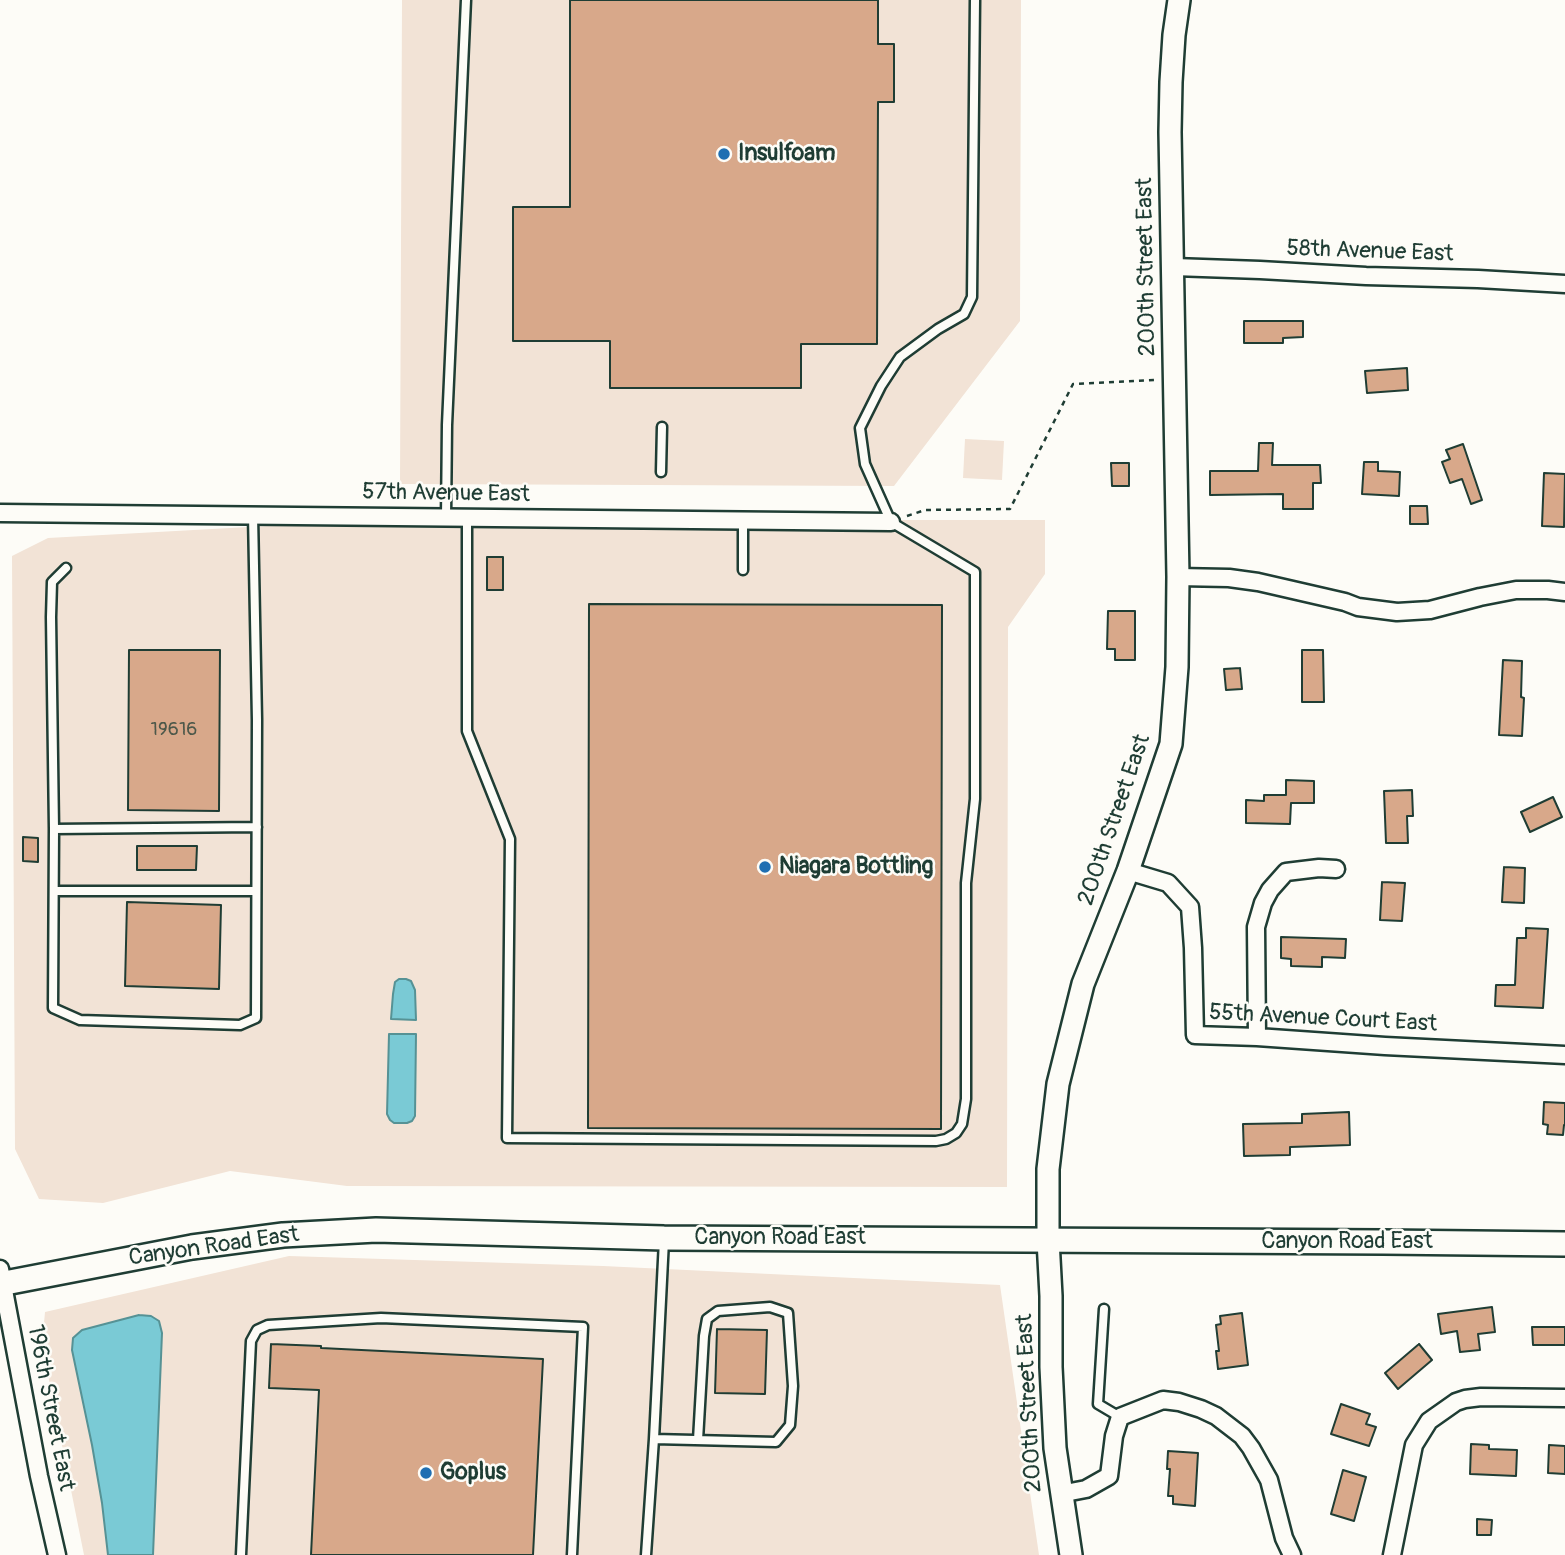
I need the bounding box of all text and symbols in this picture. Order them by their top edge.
place label: Insulfoam [738,140,835,168]
marker: Insulfoam [716,146,732,162]
street label: 200th Street East [1132,177,1162,357]
street label: 58th Avenue East [1286,235,1454,269]
street label: 57th Avenue East [362,479,530,509]
house number: 19616 [151,719,197,741]
street label: 200th Street East [1073,731,1157,909]
place label: Niagara Bottling [779,853,933,881]
marker: Niagara Bottling [757,859,773,875]
street label: 55th Avenue Court East [1208,999,1438,1039]
street label: Canyon Road East [127,1221,301,1273]
street label: Canyon Road East [694,1224,866,1252]
street label: Canyon Road East [1261,1228,1433,1256]
street label: 200th Street East [1012,1313,1048,1493]
street label: 196th Street East [20,1322,80,1494]
place label: Goplus [440,1459,506,1487]
marker: Goplus [418,1465,434,1481]

